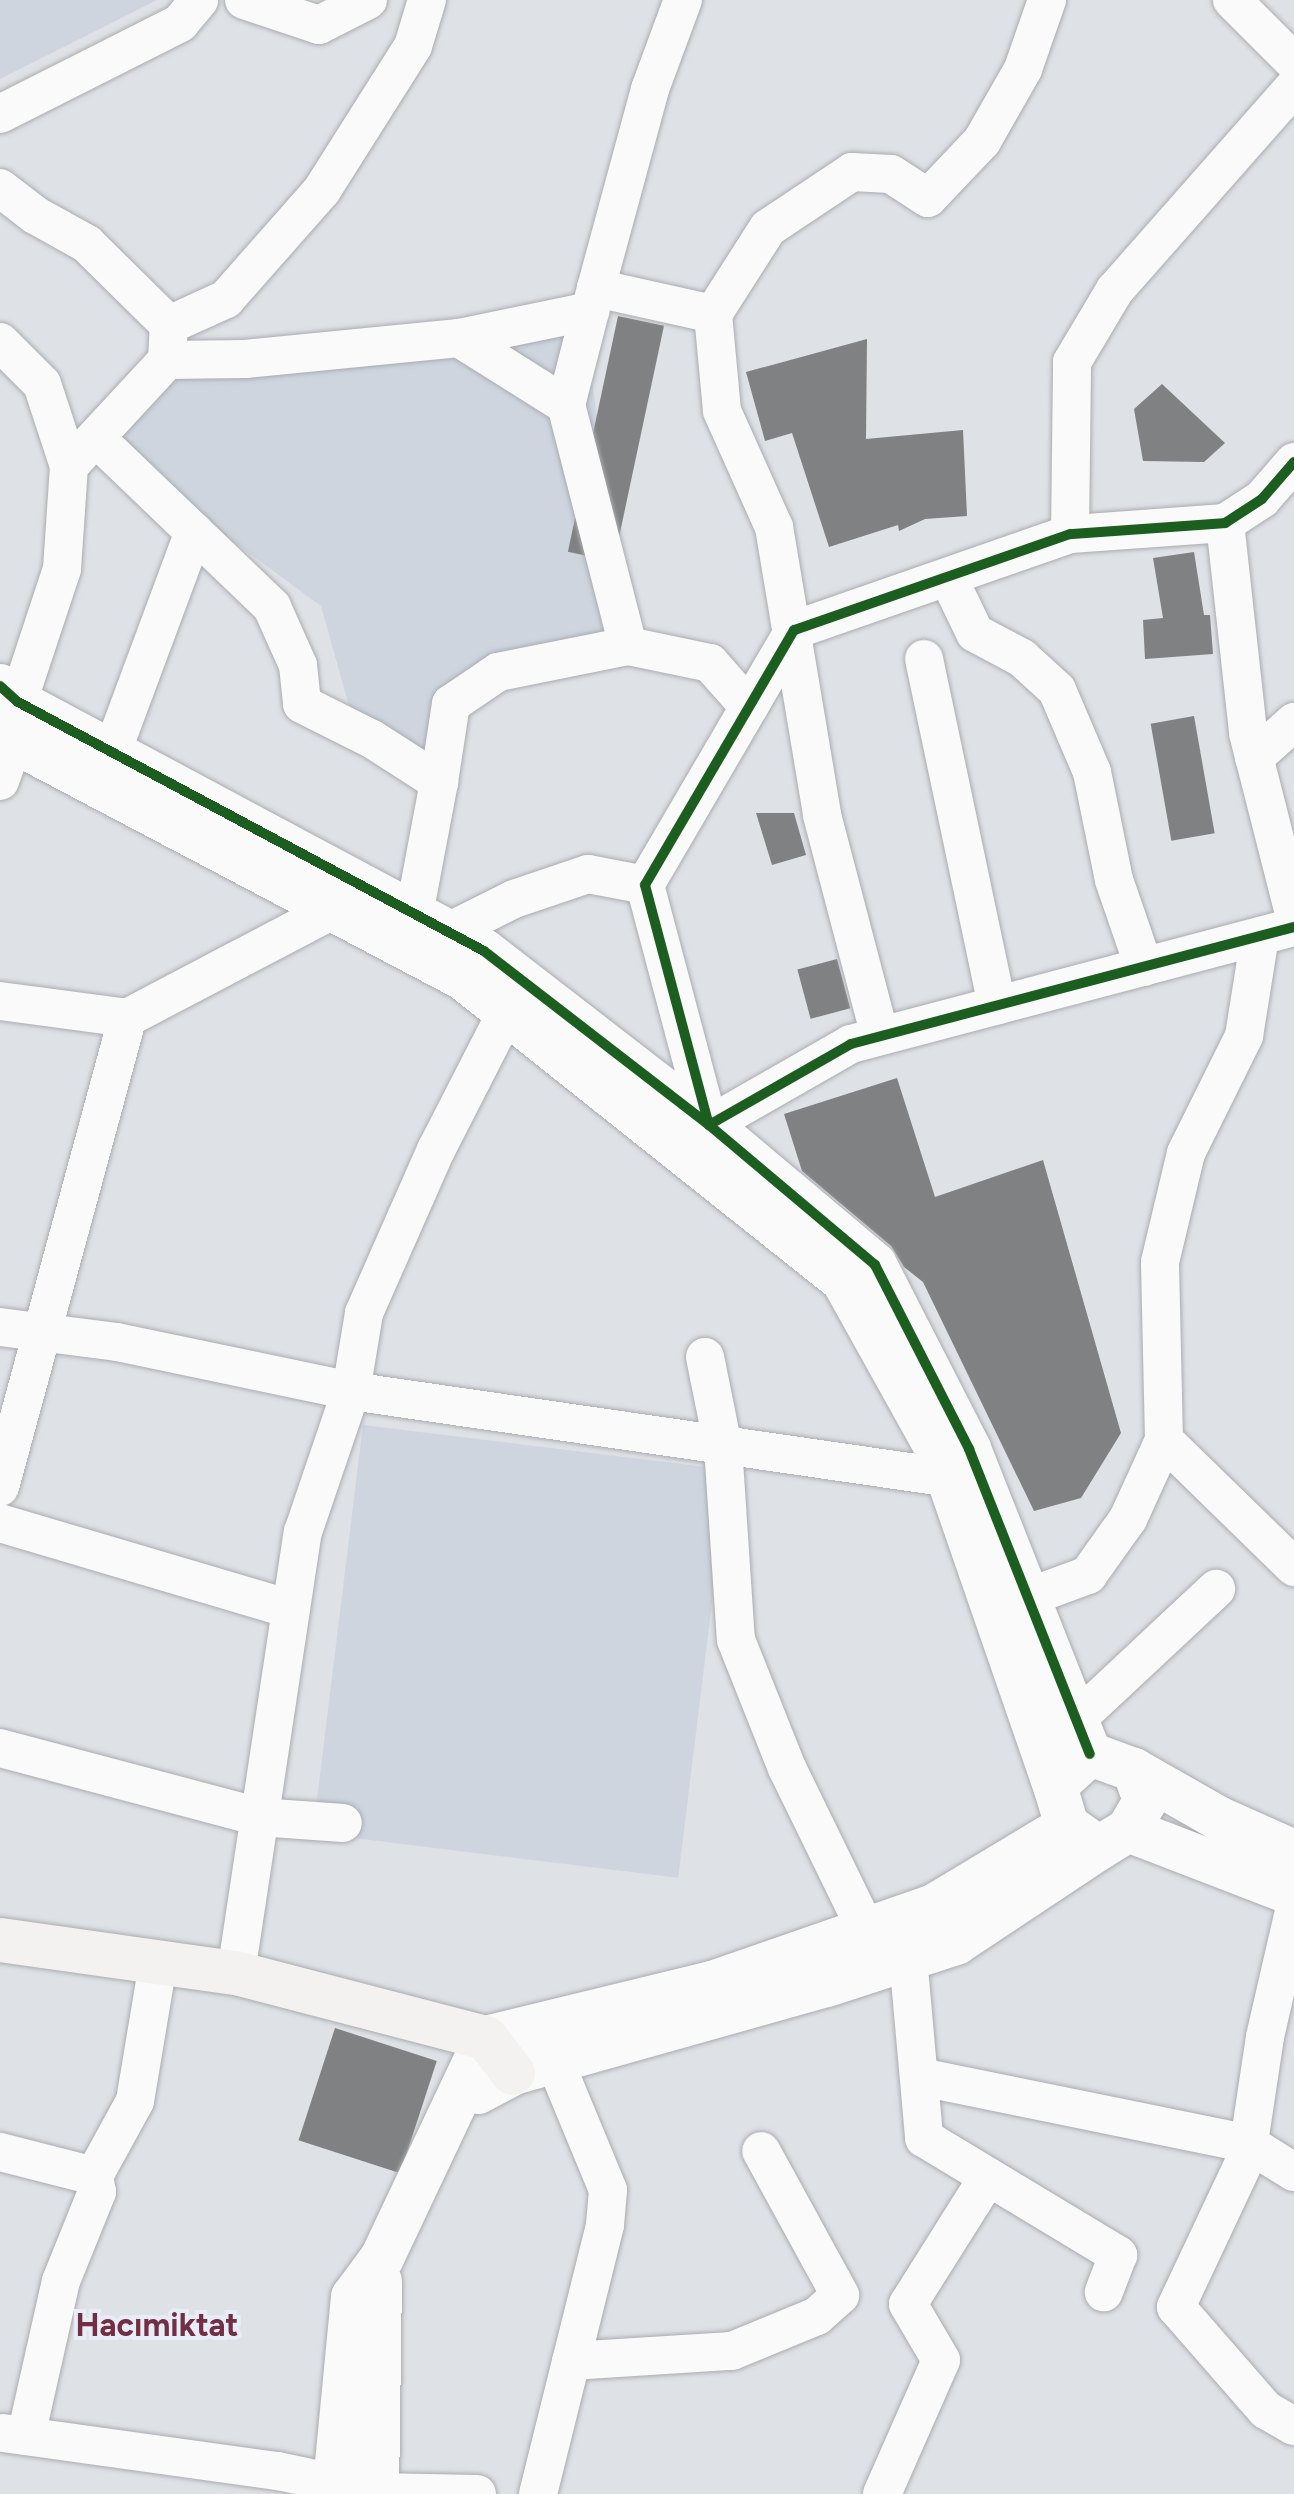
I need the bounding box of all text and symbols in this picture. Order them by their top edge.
district label: Hacımiktat [76,2306,238,2344]

